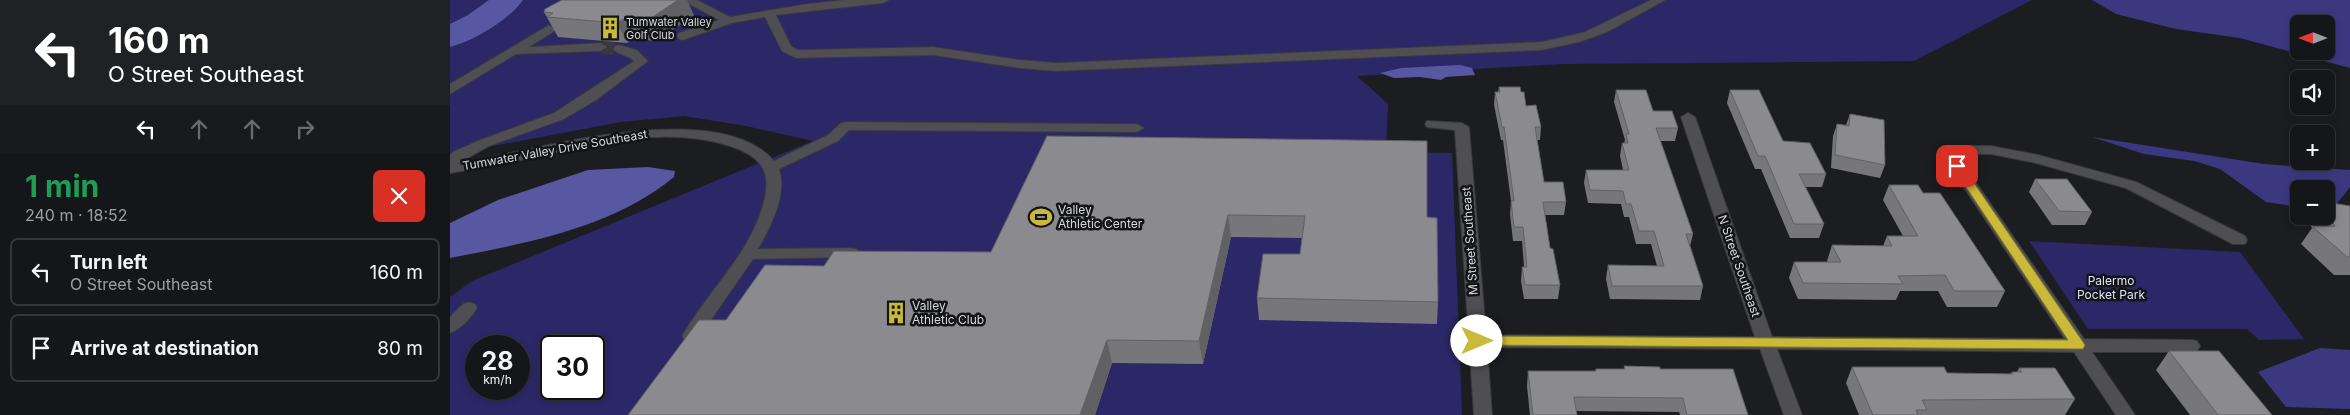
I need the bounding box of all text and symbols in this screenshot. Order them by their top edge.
building icon: Tumwater Valley Golf Club [597,15,623,41]
place label: Tumwater Valley Golf Club [626,15,712,42]
north arrow [2290,15,2335,60]
map controls [2290,15,2335,225]
text: 160 m [108,19,210,61]
icon: left [25,20,90,85]
text: O Street Southeast [108,61,304,87]
button: sound [2290,70,2335,115]
icon: left [132,115,160,143]
icon: ahead [185,115,213,143]
icon: ahead [238,115,266,143]
icon: right [291,115,319,143]
button: + [2290,125,2335,170]
street label: Tumwater Valley Drive Southeast [461,126,648,173]
pin [1936,145,1978,187]
icon: arrive [1943,152,1971,180]
text: 1 min [25,168,99,204]
button: close [373,170,425,222]
button: − [2290,180,2335,225]
street label: M Street Southeast [1458,186,1481,296]
place label: Valley Athletic Center [1058,202,1143,231]
sports icon: Valley Athletic Center [1028,204,1054,230]
text: 240 m · 18:52 [25,205,128,225]
street label: N Street Southeast [1715,213,1764,319]
text: Turn left [70,251,148,274]
icon: left [27,258,55,286]
text: 160 m [370,261,423,284]
park label: Palermo Pocket Park [2077,273,2145,302]
text: O Street Southeast [70,274,213,294]
place label: Valley Athletic Club [912,298,984,327]
building icon: Valley Athletic Club [883,300,909,326]
position arrow [1450,314,1502,366]
icon: arrive [27,334,55,362]
speed limit sign: 30 [540,335,605,400]
text: Arrive at destination [70,337,259,360]
text: 80 m [377,337,423,360]
text: 28 [481,346,514,376]
text: km/h [483,372,512,387]

